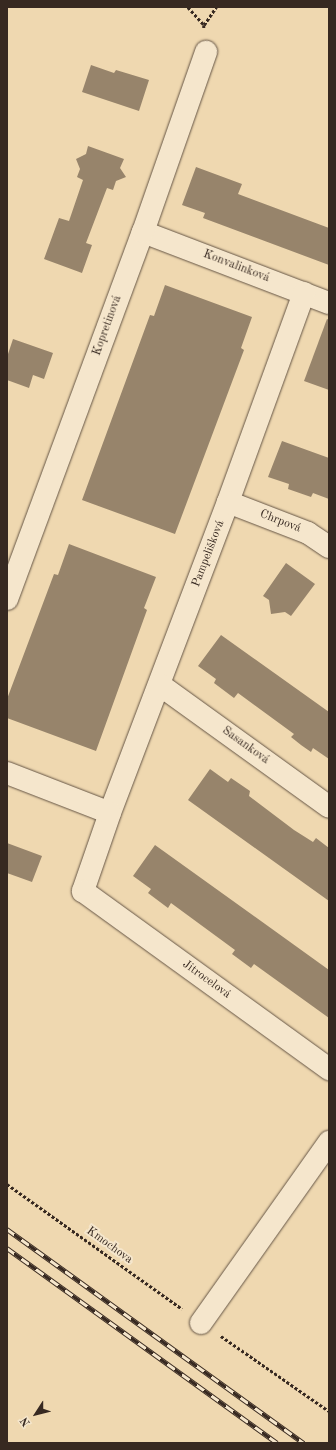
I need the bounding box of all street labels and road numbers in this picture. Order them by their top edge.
street label: Konvalinková [201,248,271,286]
street label: Kopretinová [90,294,126,358]
street label: Chrpová [257,508,303,536]
street label: Pampelišková [190,519,228,589]
street label: Sasanková [219,724,271,768]
street label: Jitrocelová [179,958,233,1002]
street label: Kmochova [83,1224,135,1268]

